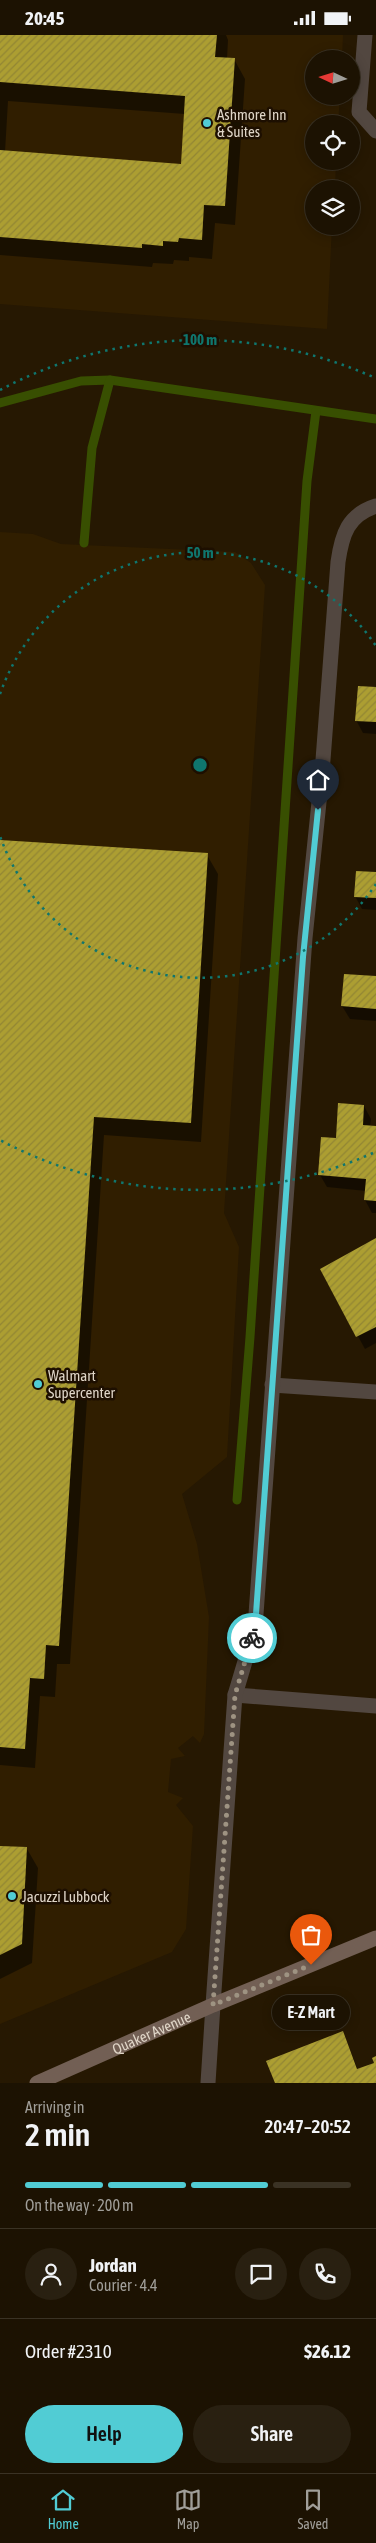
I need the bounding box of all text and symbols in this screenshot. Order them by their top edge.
text: 20:45 [25,7,64,29]
north arrow [305,50,360,105]
map controls [305,50,360,235]
place label: Ashmore Inn & Suites [217,106,286,140]
button: locate [305,115,360,170]
marker: Ashmore Inn & Suites [201,117,213,129]
button: layers [305,180,360,235]
text: 100 m [183,331,217,348]
text: 50 m [187,544,214,561]
centre of rings [191,756,209,774]
pin [297,759,339,810]
icon: home [304,766,332,794]
place label: Walmart Supercenter [48,1367,116,1401]
marker: Walmart Supercenter [32,1378,44,1390]
courier [227,1613,277,1663]
icon: bike [238,1624,266,1652]
place label: Jacuzzi Lubbock [22,1888,110,1905]
marker: Jacuzzi Lubbock [6,1890,18,1902]
pin [290,1914,332,1965]
icon: bag [297,1921,325,1949]
callout: E-Z Mart [272,1995,350,2030]
text: E-Z Mart [287,2003,335,2021]
street label: Quaker Avenue [109,2007,193,2057]
text: Arriving in [25,2098,85,2116]
text: 20:47–20:52 [264,2115,351,2137]
text: 2 min [25,2116,90,2153]
text: On the way · 200 m [25,2196,134,2214]
button: person [25,2248,77,2300]
button: chat [235,2248,287,2300]
button: phone [299,2248,351,2300]
text: Jordan [89,2254,137,2276]
text: Courier · 4.4 [89,2276,158,2294]
text: Order #2310 [25,2340,112,2362]
text: $26.12 [304,2340,351,2362]
button: Help [25,2405,183,2463]
button: Share [193,2405,351,2463]
tab: Home [48,2486,79,2532]
tab: Map [174,2486,202,2532]
tab: Saved [297,2486,328,2532]

